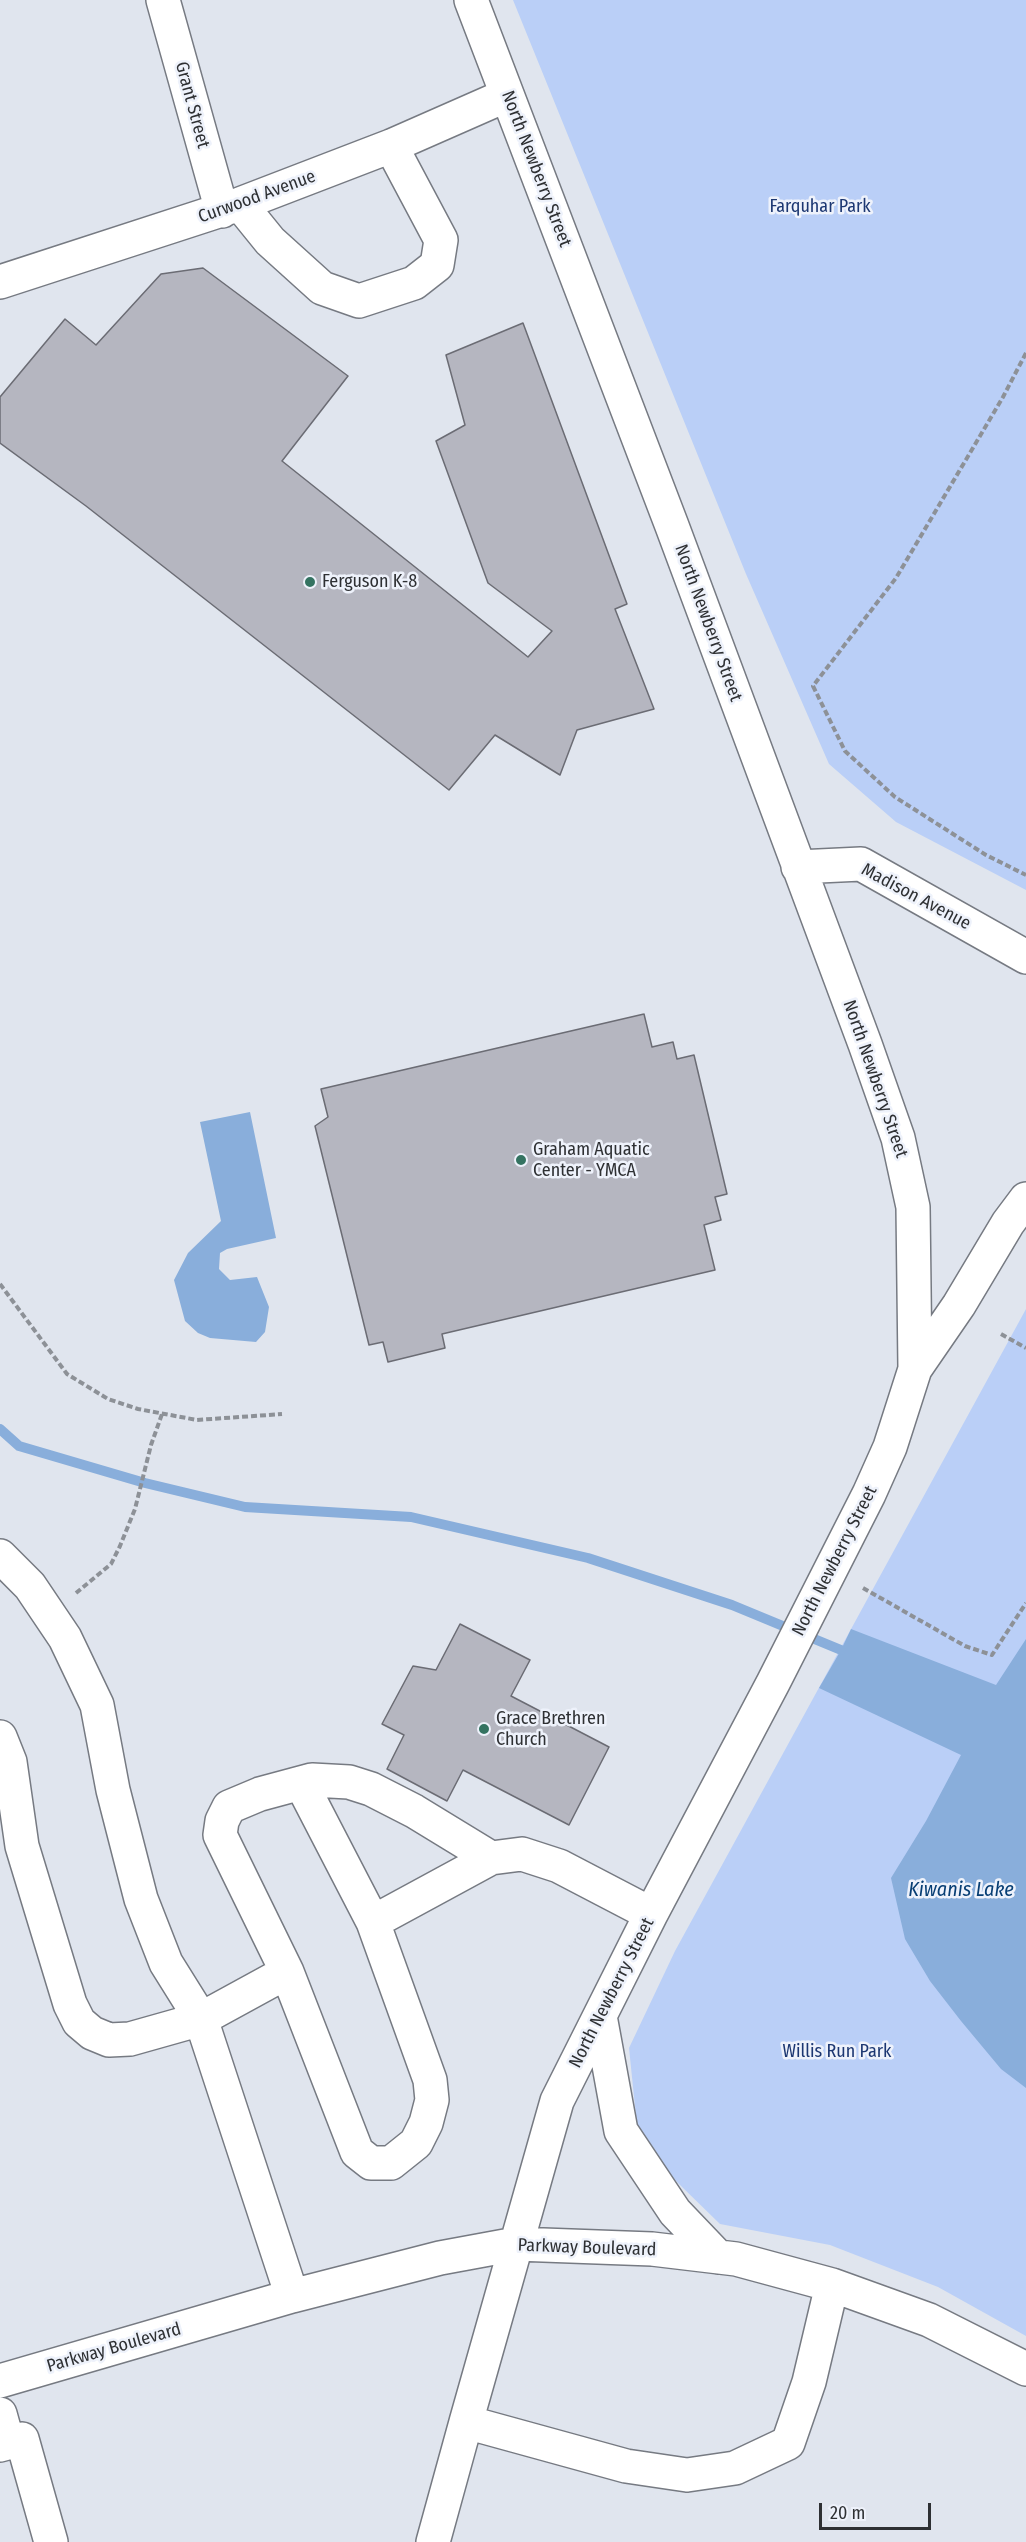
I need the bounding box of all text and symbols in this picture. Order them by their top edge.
street label: Grant Street [170,59,214,151]
street label: North Newberry Street [496,88,576,250]
street label: Curwood Avenue [195,166,319,228]
park label: Farquhar Park [769,196,871,218]
street label: North Newberry Street [670,542,746,704]
place label: Ferguson K-8 [322,571,417,593]
marker: Ferguson K-8 [303,575,317,589]
street label: Madison Avenue [858,859,974,935]
street label: North Newberry Street [838,997,912,1161]
place label: Graham Aquatic Center - YMCA [533,1139,650,1182]
marker: Graham Aquatic Center - YMCA [514,1153,528,1167]
street label: North Newberry Street [788,1482,882,1640]
place label: Grace Brethren Church [496,1708,605,1750]
marker: Grace Brethren Church [477,1722,491,1736]
water label: Kiwanis Lake [908,1878,1014,1902]
street label: North Newberry Street [565,1914,659,2072]
park label: Willis Run Park [783,2041,891,2063]
street label: Parkway Boulevard [517,2235,657,2261]
street label: Parkway Boulevard [44,2319,184,2377]
scale bar [822,2491,934,2529]
text: 20 m [830,2502,865,2524]

